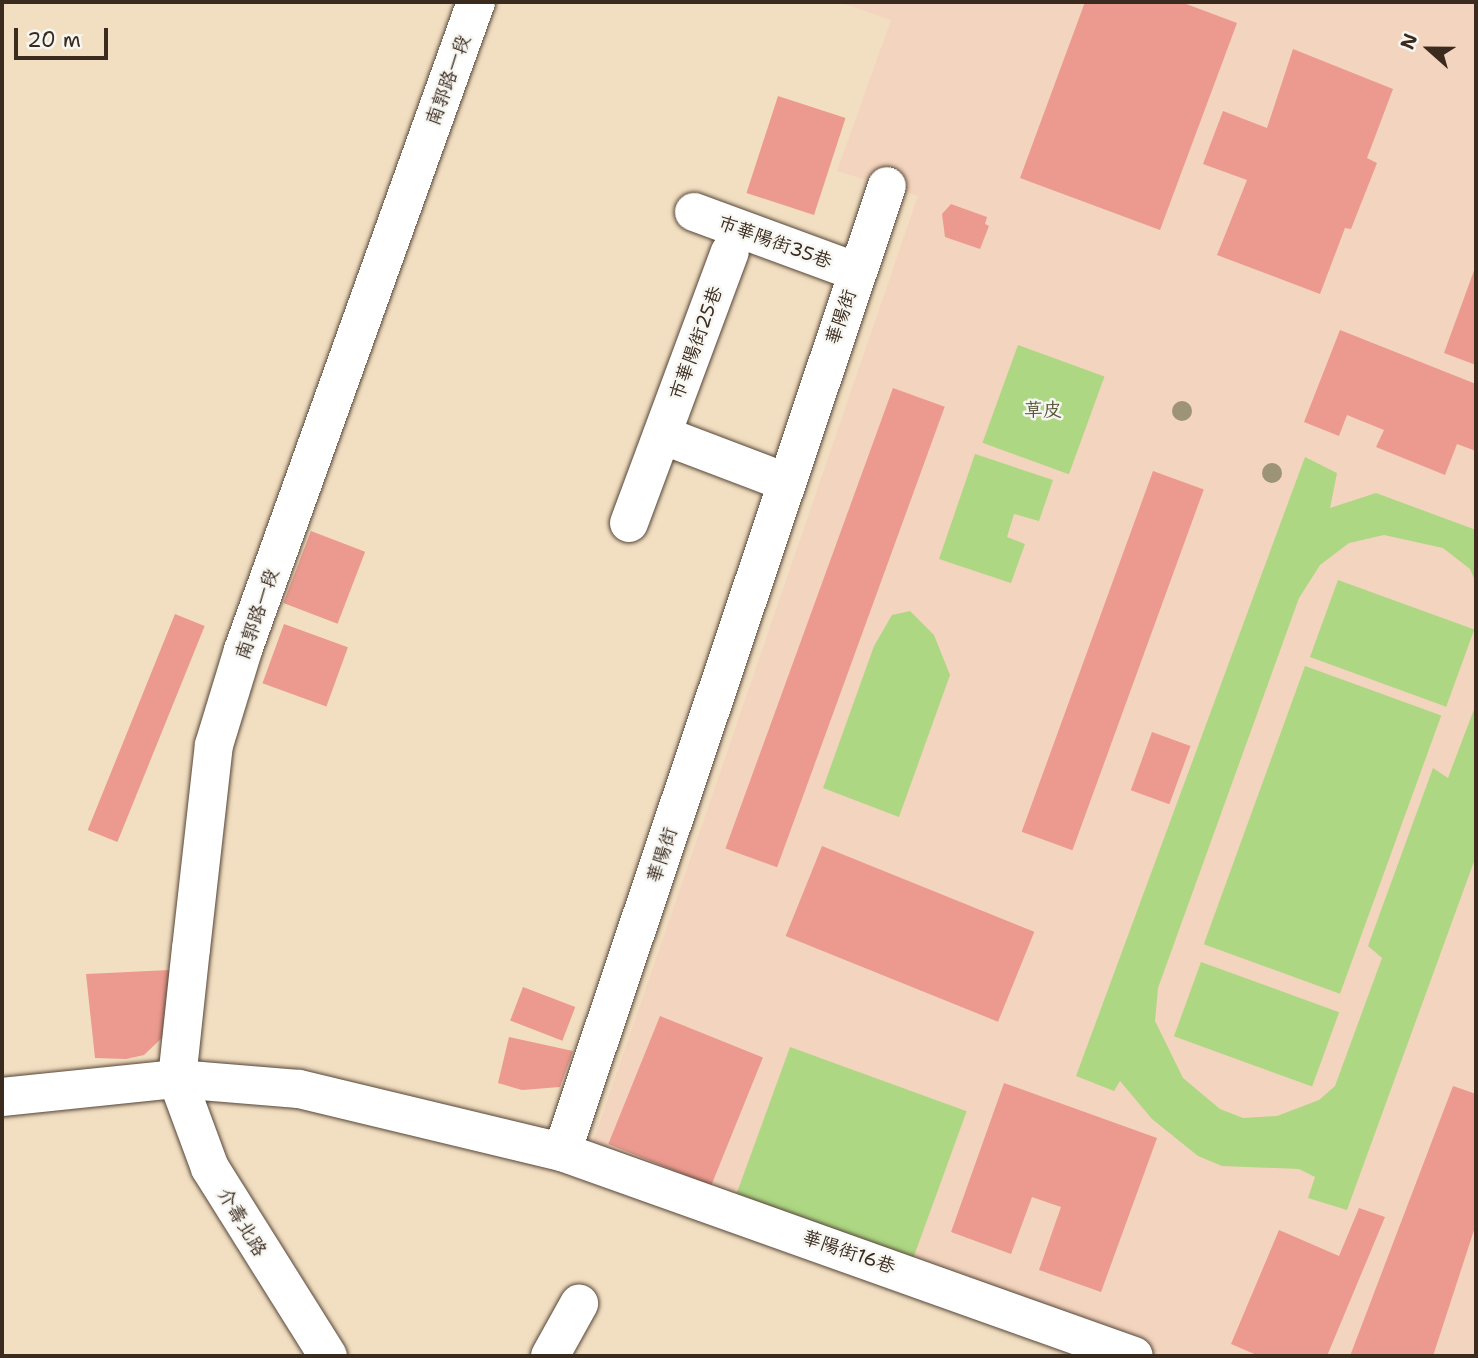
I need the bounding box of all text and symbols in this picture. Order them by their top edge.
scale bar [18,14,112,58]
north arrow [1394,14,1464,84]
text: 20 m [27,26,81,54]
text: N [1395,30,1423,53]
street label: 南郭路一段 [421,31,475,129]
street label: 市華陽街35巷 [715,211,835,273]
street label: 市華陽街25巷 [665,283,727,403]
street label: 華陽街 [821,286,861,348]
park label: 草皮 [1024,399,1062,421]
street label: 南郭路一段 [231,565,283,663]
street label: 華陽街 [642,824,682,886]
street label: 介壽北路 [213,1184,271,1260]
street label: 華陽街16巷 [800,1225,898,1279]

